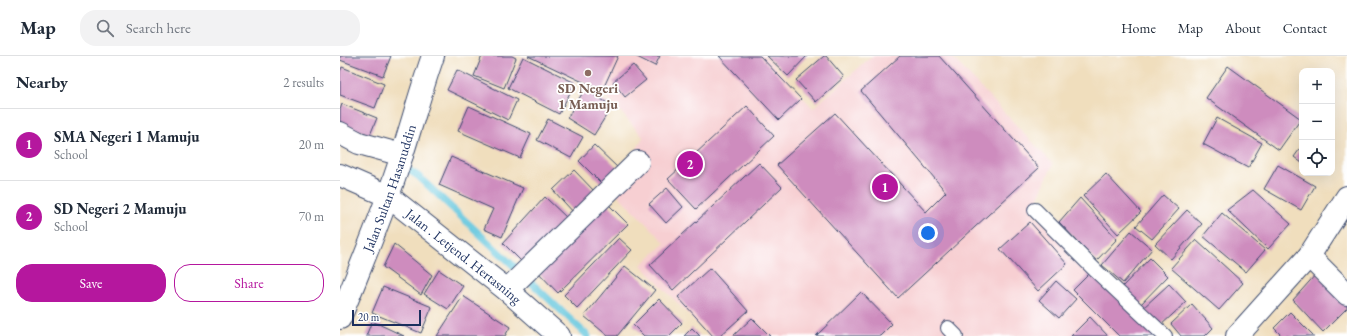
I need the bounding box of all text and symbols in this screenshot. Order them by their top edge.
search box [80,10,360,46]
text: Map [20,15,56,40]
icon: search [94,17,116,39]
text: Search here [126,18,191,37]
text: Home [1121,19,1156,37]
text: Map [1178,19,1203,37]
text: About [1225,19,1261,37]
text: Contact [1283,19,1327,37]
marker: SD Negeri 1 Mamuju [583,68,593,78]
map controls [1299,68,1335,176]
button: + [1299,68,1335,104]
text: Nearby [16,71,68,93]
text: 2 results [283,74,324,91]
place label: SD Negeri 1 Mamuju [558,79,618,113]
button: − [1299,104,1335,140]
street label: Jalan Sultan Hasanuddin [358,122,420,255]
text: SMA Negeri 1 Mamuju [54,127,200,146]
text: 1 [26,136,32,153]
text: 20 m [299,136,324,153]
button: locate [1299,140,1335,176]
text: School [54,146,88,163]
pin: 2 [677,149,703,179]
pin: 1 [872,172,898,202]
text: SD Negeri 2 Mamuju [54,199,186,218]
street label: Jalan . Letjend. Hertasning [401,204,526,308]
text: 2 [26,208,32,225]
text: 70 m [299,208,324,225]
text: School [54,218,88,235]
your location [918,223,938,243]
button: Save [16,264,166,302]
button: Share [174,264,324,302]
scale bar [352,308,421,327]
text: 20 m [358,310,379,324]

